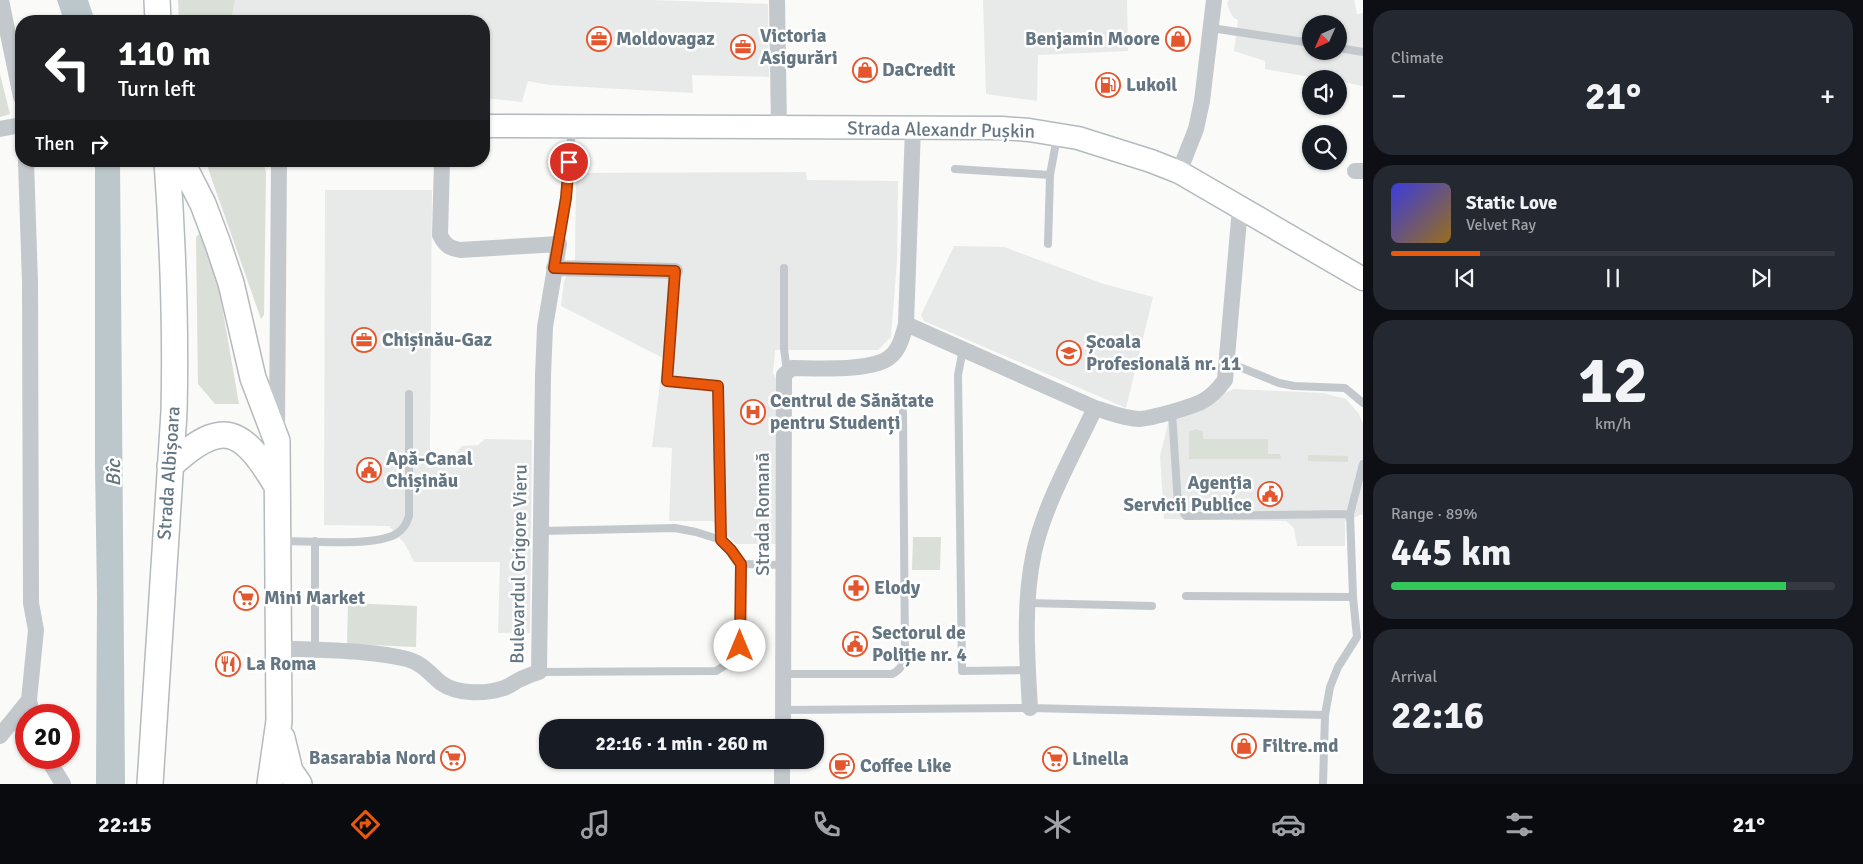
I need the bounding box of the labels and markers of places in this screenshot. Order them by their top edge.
place label: Victoria Asigurări [760,24,838,70]
office icon: Moldovagaz [586,26,612,52]
shop icon: Benjamin Moore [1165,26,1191,52]
place label: Moldovagaz [616,27,715,51]
place label: Benjamin Moore [1025,27,1160,51]
office icon: Victoria Asigurări [730,34,756,60]
shop icon: DaCredit [852,57,878,83]
place label: DaCredit [882,58,955,82]
fuel station icon: Lukoil [1095,72,1121,98]
place label: Lukoil [1126,73,1177,97]
pin [548,141,590,183]
office icon: Chișinău-Gaz [351,327,377,353]
place label: Chișinău-Gaz [382,328,493,352]
place label: Școala Profesională nr. 11 [1086,330,1241,376]
school or university icon: Școala Profesională nr. 11 [1056,340,1082,366]
place label: Centrul de Sănătate pentru Studenți [770,389,934,435]
hospital icon: Centrul de Sănătate pentru Studenți [740,399,766,425]
place label: Apă-Canal Chișinău [386,447,473,493]
public building icon: Apă-Canal Chișinău [356,457,382,483]
place label: Agenția Servicii Publice [1123,471,1252,517]
public building icon: Agenția Servicii Publice [1257,481,1283,507]
pharmacy icon: Elody [843,575,869,601]
place label: Elody [874,576,921,600]
supermarket icon: Mini Market [233,585,259,611]
place label: Mini Market [264,586,365,610]
place label: Sectorul de Poliție nr. 4 [872,621,967,667]
public building icon: Sectorul de Poliție nr. 4 [842,631,868,657]
restaurant icon: La Roma [215,651,241,677]
place label: La Roma [246,652,317,676]
shop icon: Filtre.md [1231,733,1257,759]
place label: Filtre.md [1262,734,1338,758]
supermarket icon: Basarabia Nord [440,745,466,771]
place label: Basarabia Nord [309,746,436,770]
supermarket icon: Linella [1042,746,1068,772]
place label: Linella [1072,747,1129,771]
cafe icon: Coffee Like [829,753,855,779]
place label: Coffee Like [860,754,951,778]

